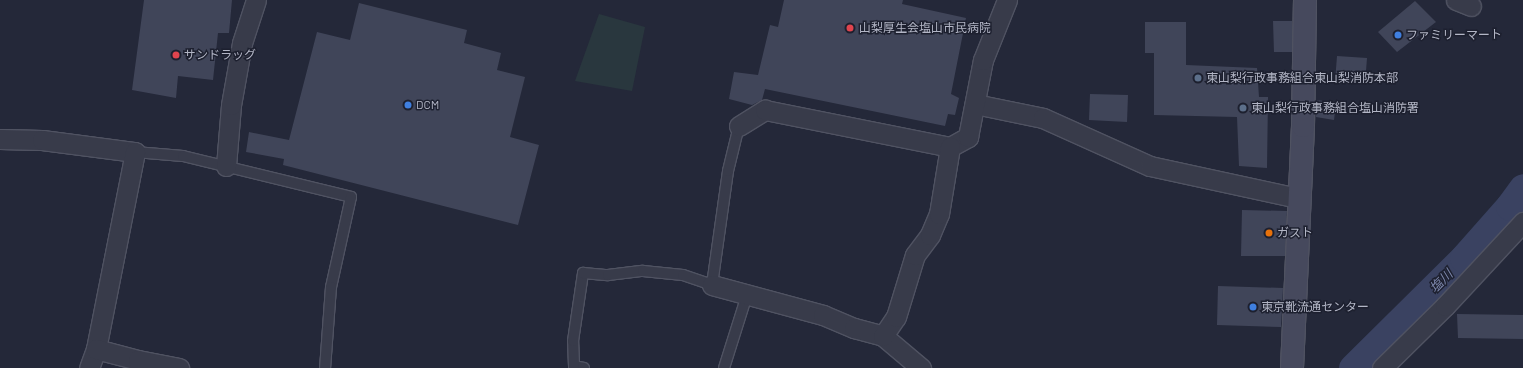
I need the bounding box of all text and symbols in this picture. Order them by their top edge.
place label: 山梨厚生会塩山市民病院 [859,21,991,35]
marker: 山梨厚生会塩山市民病院 [844,22,856,34]
place label: ファミリーマート [1406,28,1502,42]
marker: ファミリーマート [1393,30,1403,40]
place label: サンドラッグ [184,48,256,62]
marker: サンドラッグ [171,50,181,60]
place label: 東山梨行政事務組合東山梨消防本部 [1206,71,1398,85]
marker: 東山梨行政事務組合東山梨消防本部 [1193,73,1203,83]
place label: DCM [416,98,439,112]
marker: DCM [403,100,413,110]
place label: 東山梨行政事務組合塩山消防署 [1251,101,1419,115]
marker: 東山梨行政事務組合塩山消防署 [1238,103,1248,113]
place label: ガスト [1277,226,1313,240]
marker: ガスト [1264,228,1274,238]
water label: 塩川 [1426,266,1456,296]
place label: 東京靴流通センター [1261,300,1369,314]
marker: 東京靴流通センター [1248,302,1258,312]

